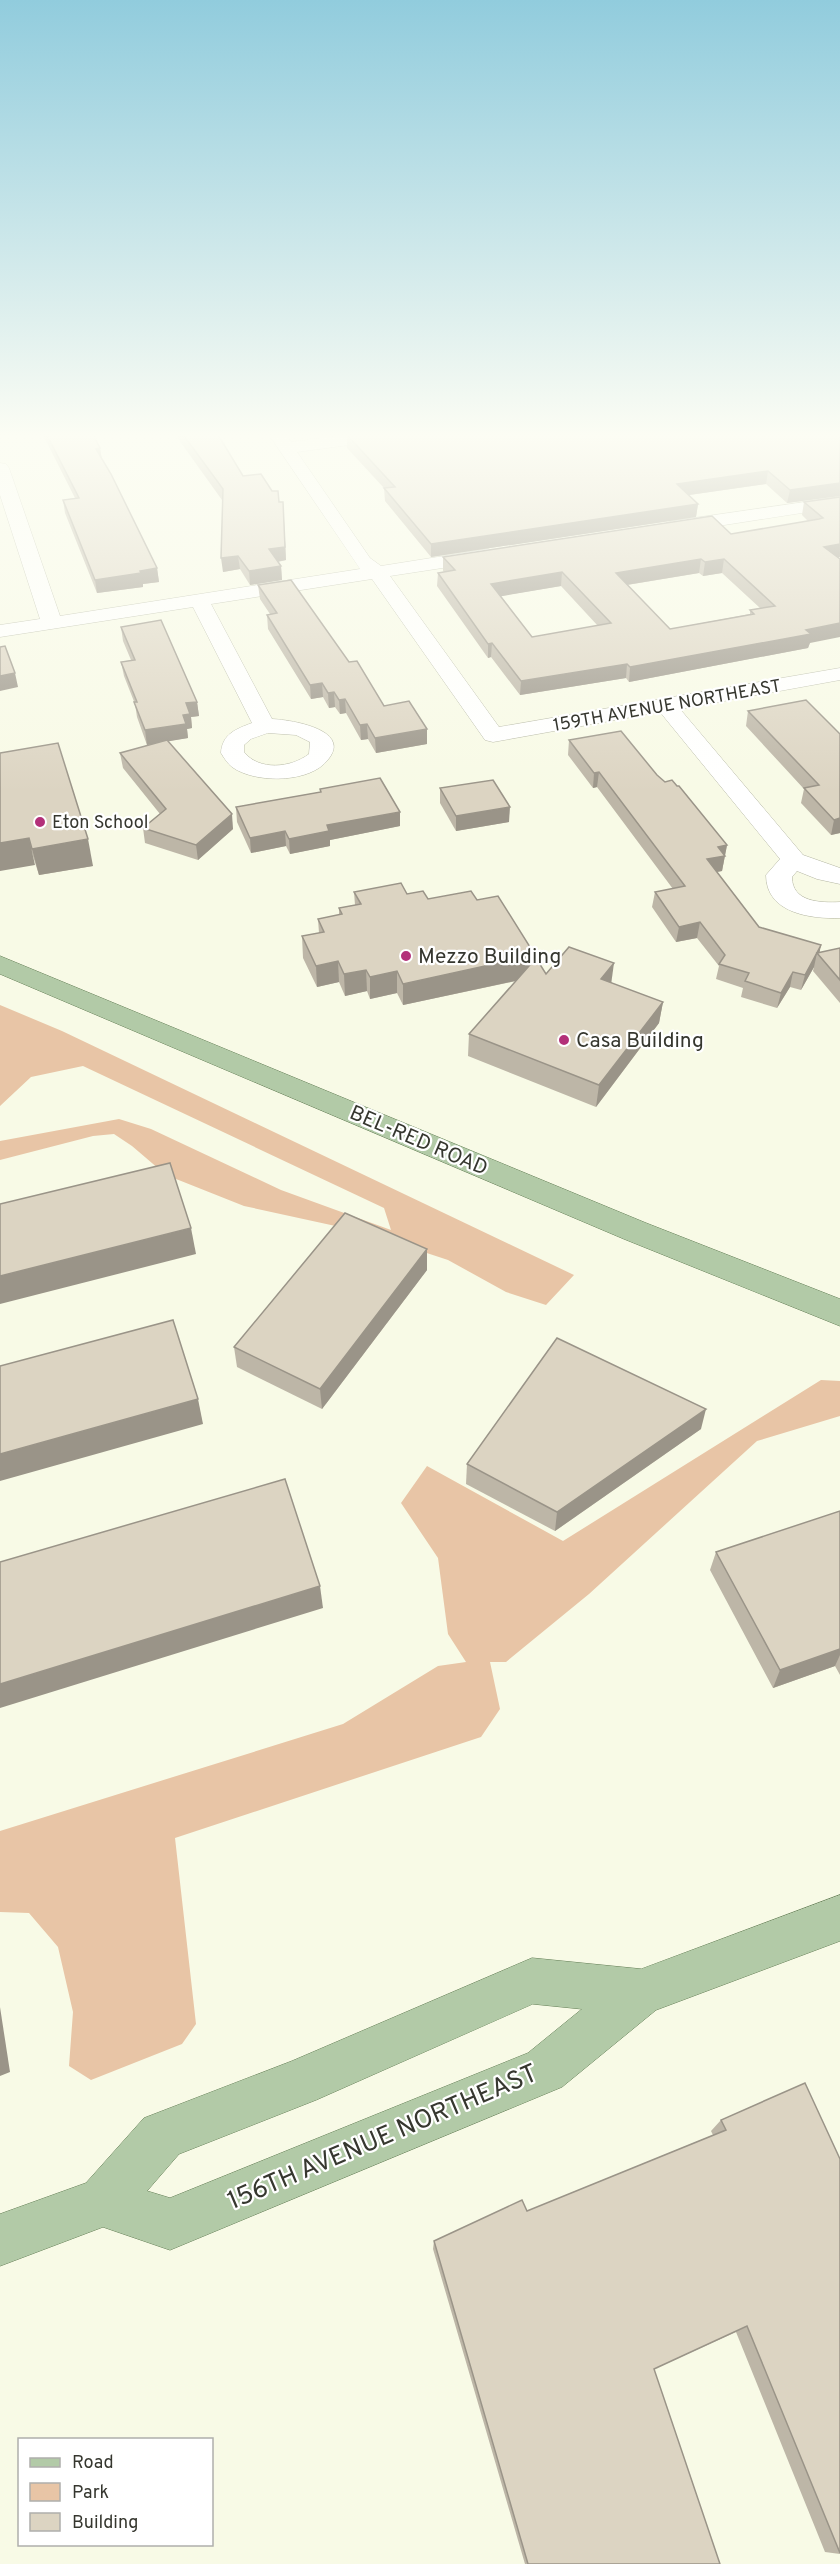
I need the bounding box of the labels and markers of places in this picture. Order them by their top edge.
place label: Eton School [52,812,149,835]
marker: Eton School [33,815,47,829]
place label: Mezzo Building [418,944,561,971]
marker: Mezzo Building [399,949,413,963]
place label: Casa Building [576,1028,704,1055]
marker: Casa Building [557,1033,571,1047]

